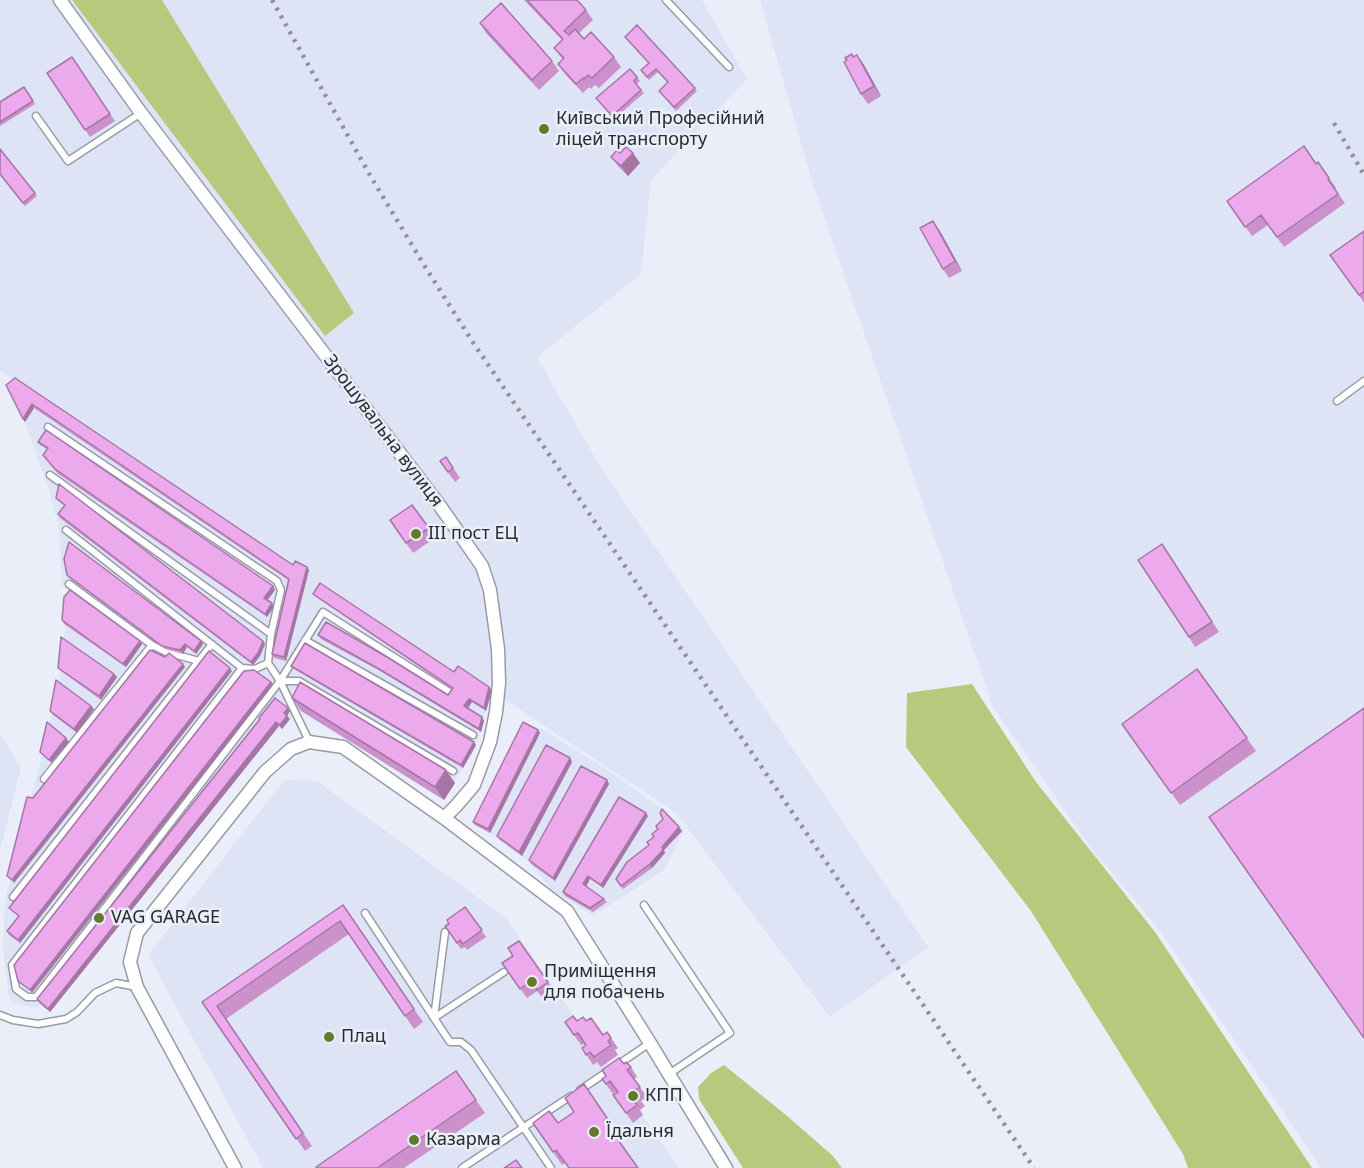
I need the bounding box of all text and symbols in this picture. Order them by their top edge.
place label: Київський Професійний ліцей транспорту [556,108,765,150]
marker: Київський Професійний ліцей транспорту [537,122,551,136]
street label: Зрошувальна вулиця [319,351,447,511]
place label: III пост ЕЦ [428,523,518,545]
marker: III пост ЕЦ [409,527,423,541]
place label: VAG GARAGE [111,907,220,929]
marker: VAG GARAGE [92,911,106,925]
place label: Приміщення для побачень [544,961,665,1004]
marker: Приміщення для побачень [525,975,539,989]
place label: Плац [341,1026,386,1048]
marker: Плац [322,1030,336,1044]
place label: КПП [645,1085,683,1107]
marker: КПП [626,1089,640,1103]
place label: Їдальня [606,1121,674,1143]
marker: Їдальня [587,1125,601,1139]
place label: Казарма [426,1129,501,1151]
marker: Казарма [407,1133,421,1147]

